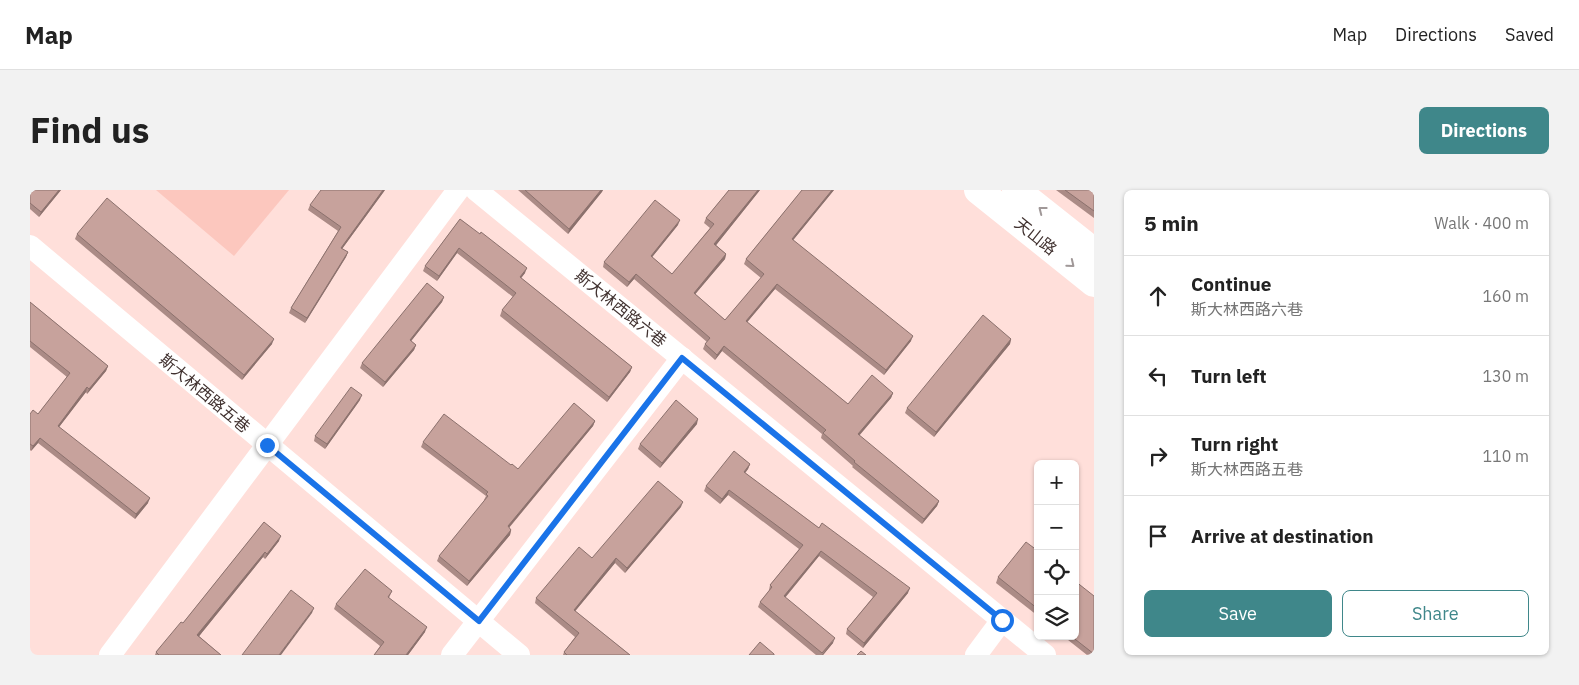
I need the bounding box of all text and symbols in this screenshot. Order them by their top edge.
text: Map [25,19,73,51]
text: Map [1332,23,1367,46]
text: Directions [1395,23,1477,46]
text: Saved [1505,23,1554,46]
text: Find us [30,107,149,153]
button: Directions [1419,107,1549,154]
one-way arrow [1039,208,1048,216]
text: 5 min [1144,209,1199,237]
street label: 天山路 [1011,213,1061,259]
text: Walk · 400 m [1434,213,1529,233]
one-way arrow [1065,258,1074,267]
street label: 斯大林西路六巷 [571,265,671,351]
text: Continue [1191,272,1271,296]
icon: ahead [1144,282,1172,310]
text: 160 m [1482,286,1529,306]
text: 斯大林西路六巷 [1191,299,1303,319]
street label: 斯大林西路五巷 [156,349,254,437]
icon: left [1144,362,1172,390]
text: Turn left [1191,364,1267,388]
text: 130 m [1482,366,1529,386]
text: Turn right [1191,432,1278,456]
route end [256,434,279,457]
icon: right [1144,442,1172,470]
text: 110 m [1482,446,1529,466]
text: 斯大林西路五巷 [1191,459,1303,479]
map controls [1034,460,1079,640]
button: + [1034,460,1079,505]
button: − [1034,505,1079,550]
icon: arrive [1144,522,1172,550]
text: Arrive at destination [1191,524,1374,548]
button: locate [1034,550,1079,595]
button: Save [1144,590,1332,637]
button: Share [1342,590,1529,637]
button: layers [1034,595,1079,640]
route start [991,609,1014,632]

